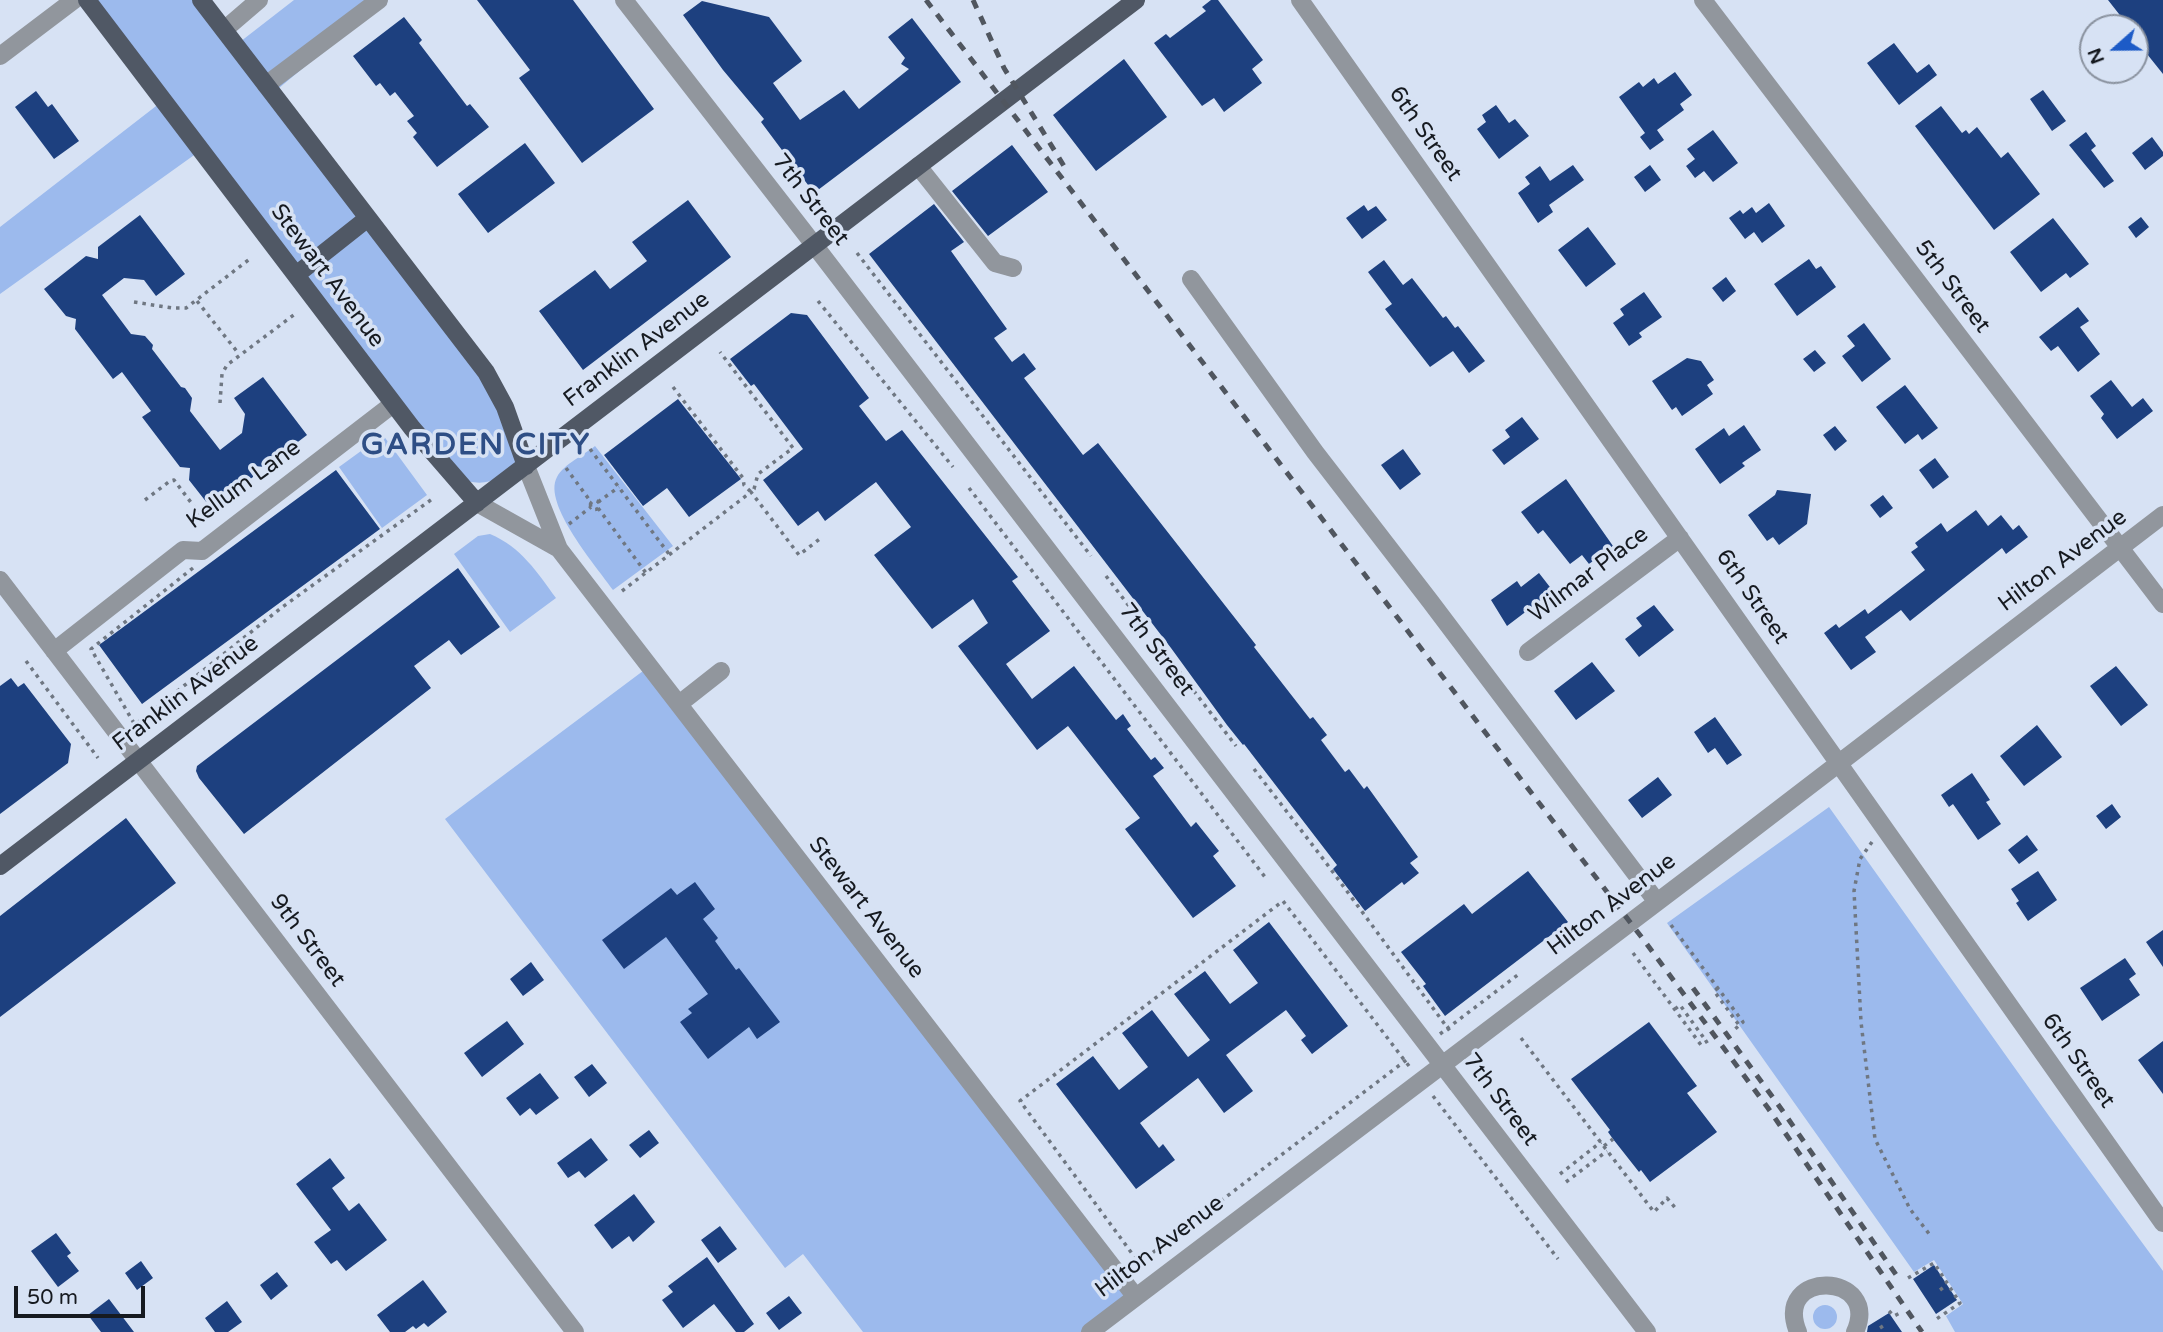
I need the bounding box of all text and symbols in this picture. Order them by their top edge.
north arrow [2079,14,2149,84]
text: N [2083,45,2109,67]
street label: 6th Street [1382,81,1468,187]
street label: 7th Street [766,149,854,251]
street label: Stewart Avenue [264,199,390,353]
street label: 5th Street [1908,235,1996,339]
street label: Franklin Avenue [559,286,715,414]
district label: GARDEN CITY [362,428,590,464]
street label: Kellum Lane [182,434,306,536]
street label: Hilton Avenue [1993,504,2133,618]
street label: Wilmar Place [1524,521,1654,629]
street label: 6th Street [1709,544,1795,650]
street label: 7th Street [1112,598,1200,702]
street label: Franklin Avenue [108,630,264,758]
street label: Stewart Avenue [802,832,930,984]
street label: Hilton Avenue [1542,848,1682,962]
street label: 9th Street [263,889,351,993]
street label: 6th Street [2035,1008,2121,1114]
street label: 7th Street [1456,1048,1544,1152]
street label: Hilton Avenue [1090,1190,1230,1304]
scale bar [18,1272,149,1316]
text: 50 m [27,1285,78,1310]

